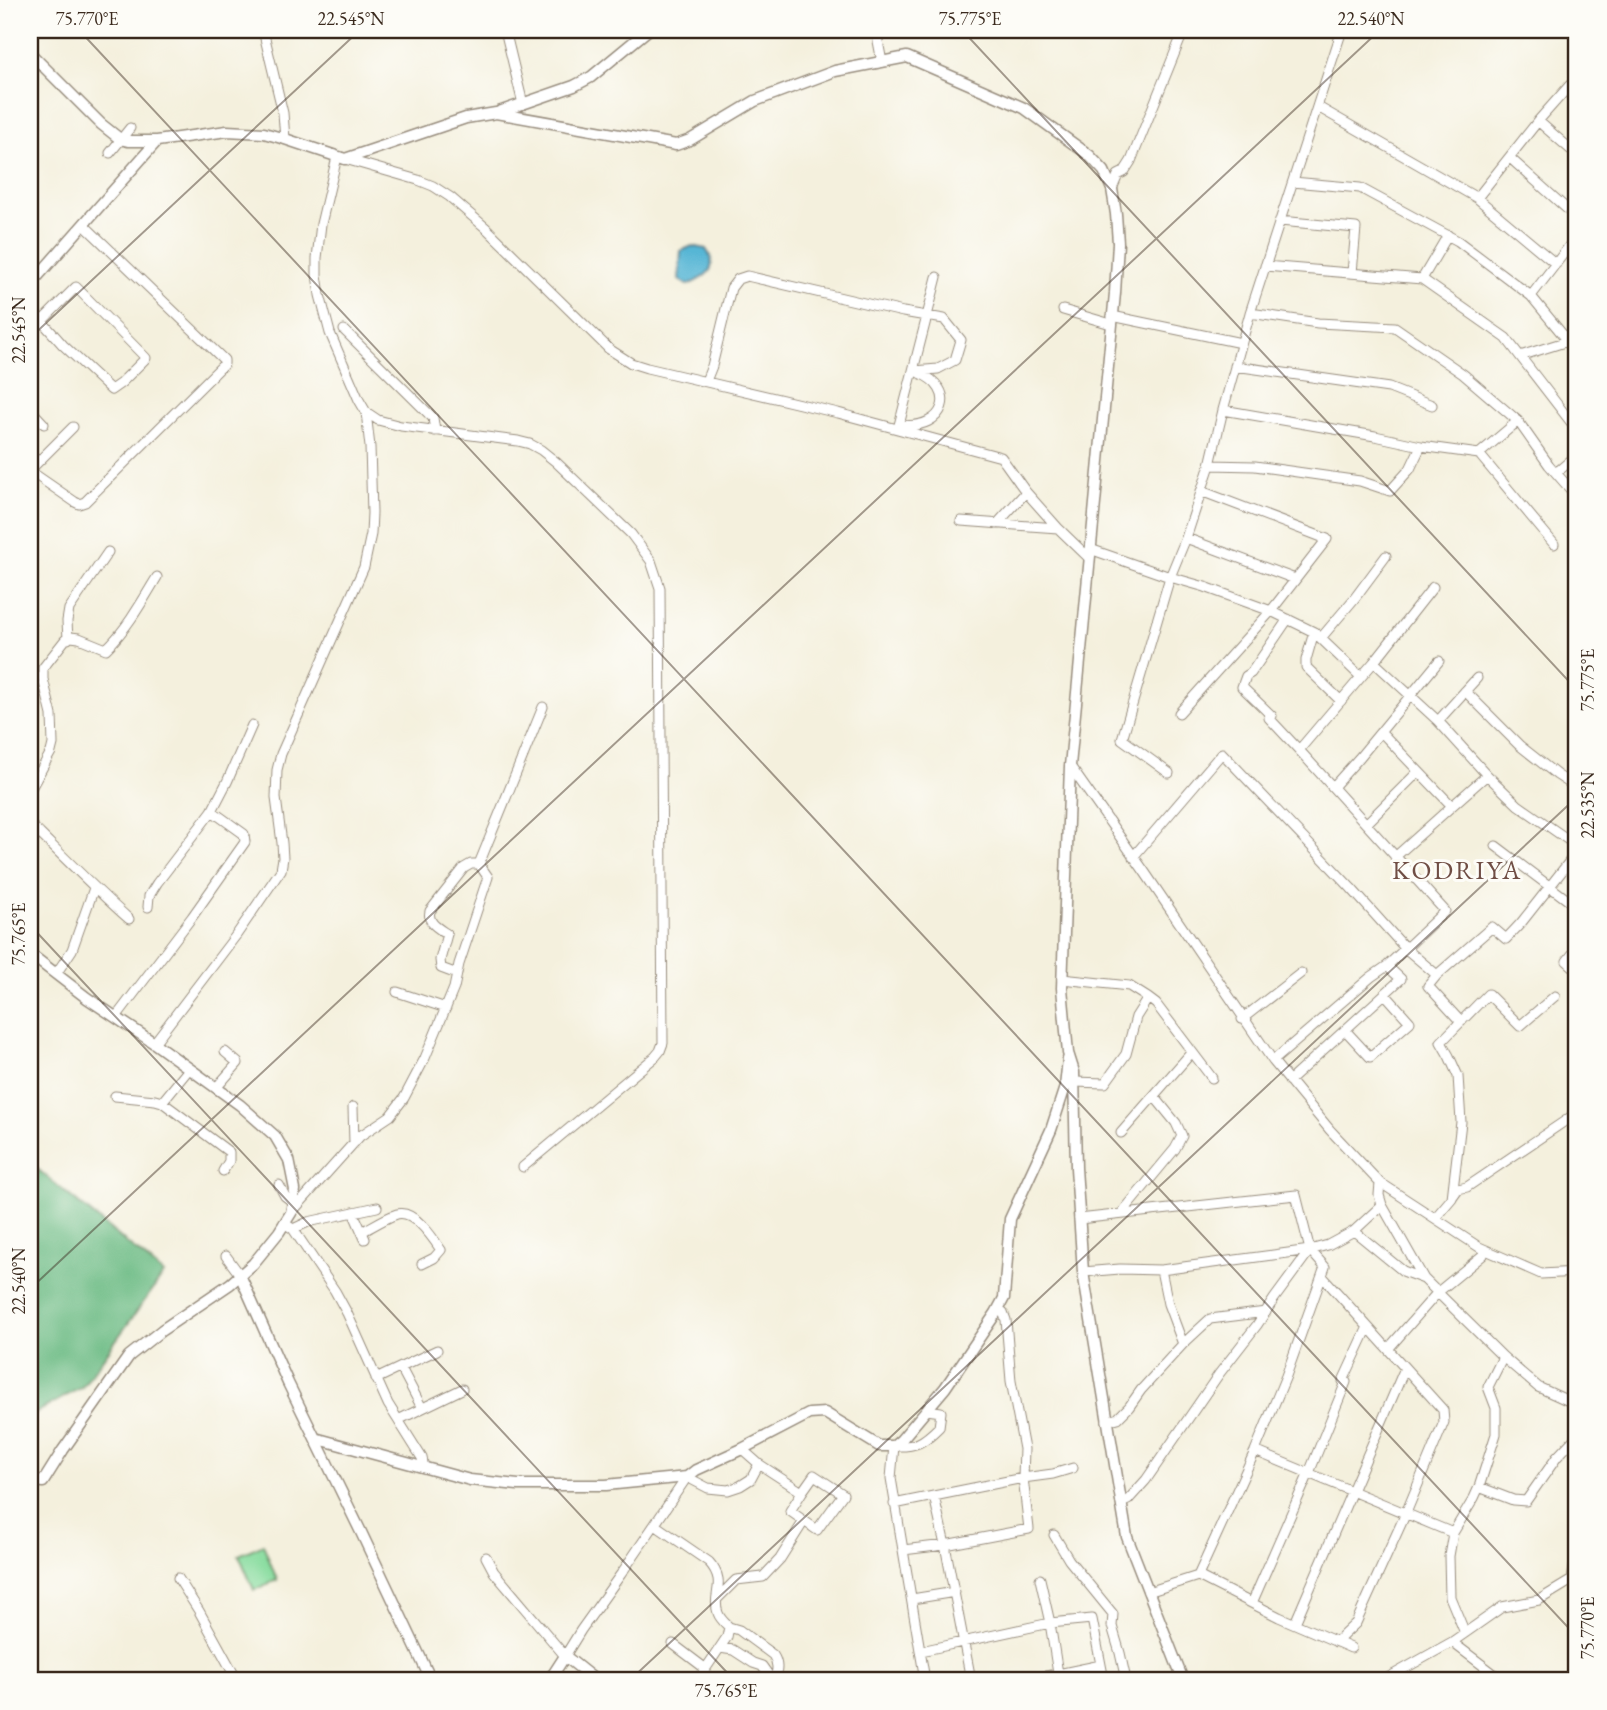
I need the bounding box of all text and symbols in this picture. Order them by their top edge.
text: 75.770°E [56,7,118,30]
text: 22.545°N [318,7,385,30]
text: 75.775°E [939,7,1001,30]
text: 22.540°N [1338,7,1405,30]
text: 22.545°N [7,296,30,363]
text: 75.775°E [1576,649,1599,711]
text: 22.535°N [1576,771,1599,838]
district label: KODRIYA [1392,853,1522,887]
text: 75.765°E [7,903,30,965]
text: 22.540°N [7,1247,30,1314]
text: 75.770°E [1576,1597,1599,1659]
text: 75.765°E [695,1679,757,1702]

